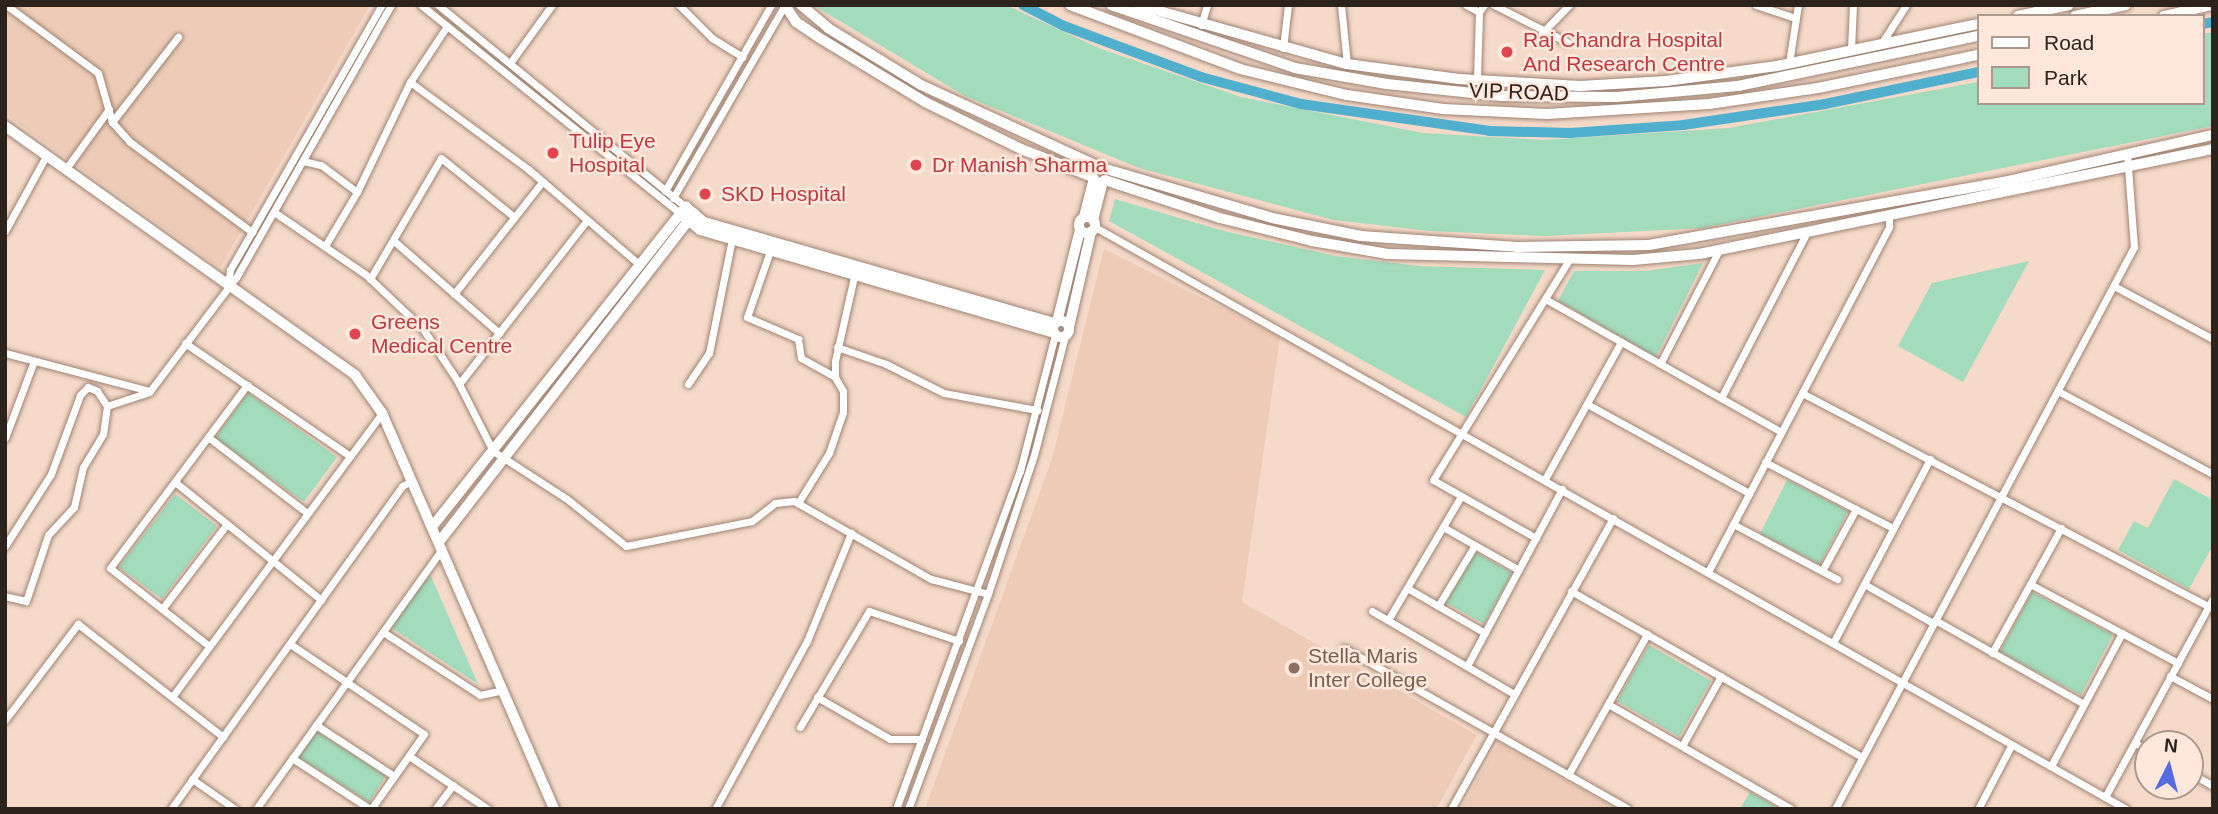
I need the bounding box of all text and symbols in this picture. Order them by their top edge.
legend [1976,14,2204,105]
place label: Raj Chandra Hospital And Research Centre [1523,27,1725,77]
text: Road [2044,31,2094,54]
marker: Raj Chandra Hospital And Research Centre [1497,42,1517,62]
text: Park [2044,66,2087,89]
street label: VIP ROAD [1468,78,1570,106]
place label: Tulip Eye Hospital [569,128,656,178]
marker: Tulip Eye Hospital [543,143,563,163]
place label: Dr Manish Sharma [932,152,1107,178]
marker: Dr Manish Sharma [906,155,926,175]
place label: SKD Hospital [721,181,846,207]
marker: SKD Hospital [695,184,715,204]
place label: Greens Medical Centre [371,309,512,359]
marker: Greens Medical Centre [345,324,365,344]
place label: Stella Maris Inter College [1308,643,1427,693]
marker: Stella Maris Inter College [1286,660,1302,676]
north arrow [2134,730,2204,800]
text: N [2163,734,2179,757]

